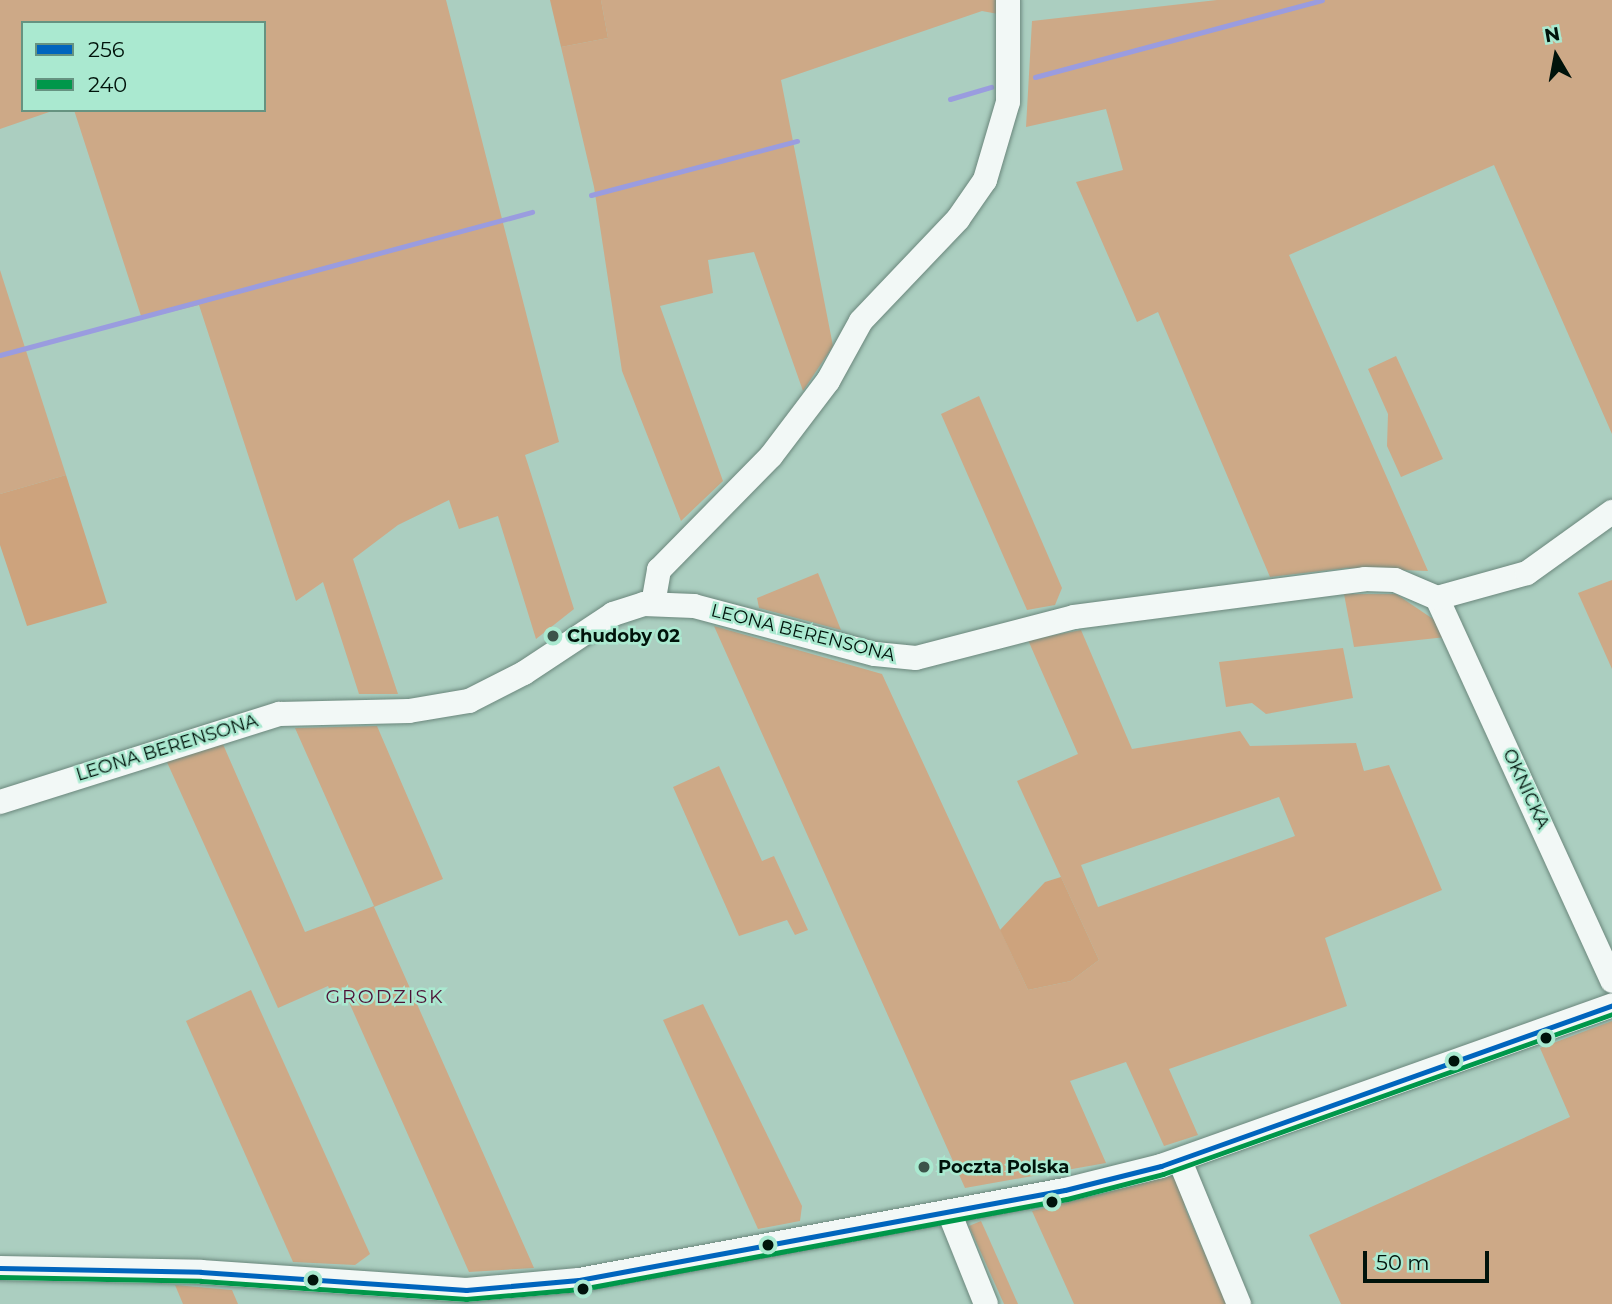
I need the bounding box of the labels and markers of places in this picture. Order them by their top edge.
place label: Chudoby 02 [567,625,680,647]
marker: Chudoby 02 [545,628,561,644]
unlabelled marker [1539,1031,1553,1045]
unlabelled marker [1447,1054,1461,1068]
place label: Poczta Polska [938,1156,1069,1178]
marker: Poczta Polska [916,1159,932,1175]
unlabelled marker [1045,1195,1059,1209]
unlabelled marker [761,1238,775,1252]
unlabelled marker [306,1273,320,1287]
unlabelled marker [576,1282,590,1296]

